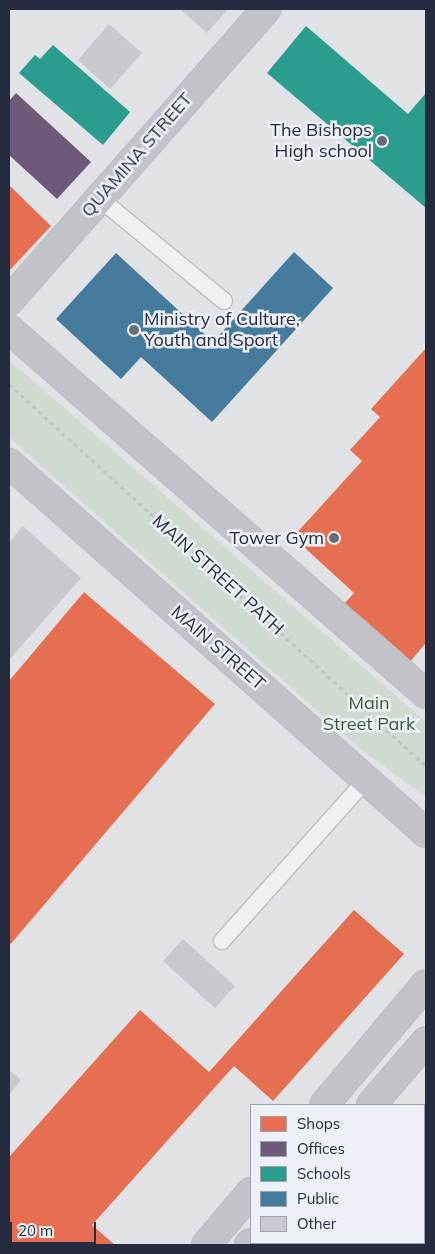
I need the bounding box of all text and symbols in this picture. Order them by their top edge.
street label: QUAMINA STREET [77,88,197,222]
place label: The Bishops High school [270,120,372,162]
marker: The Bishops High school [376,135,388,147]
place label: Ministry of Culture, Youth and Sport [144,309,300,352]
marker: Ministry of Culture, Youth and Sport [128,324,140,336]
street label: MAIN STREET PATH [148,510,288,640]
place label: Tower Gym [229,527,324,549]
marker: Tower Gym [328,532,340,544]
street label: MAIN STREET [167,601,269,695]
park label: Main Street Park [323,693,415,736]
legend [250,1104,425,1244]
text: Shops [297,1114,340,1133]
text: Offices [297,1139,345,1158]
text: Schools [297,1164,351,1183]
text: Public [297,1189,339,1208]
scale bar [12,1212,99,1244]
text: Other [297,1214,336,1233]
text: 20 m [18,1221,53,1240]

